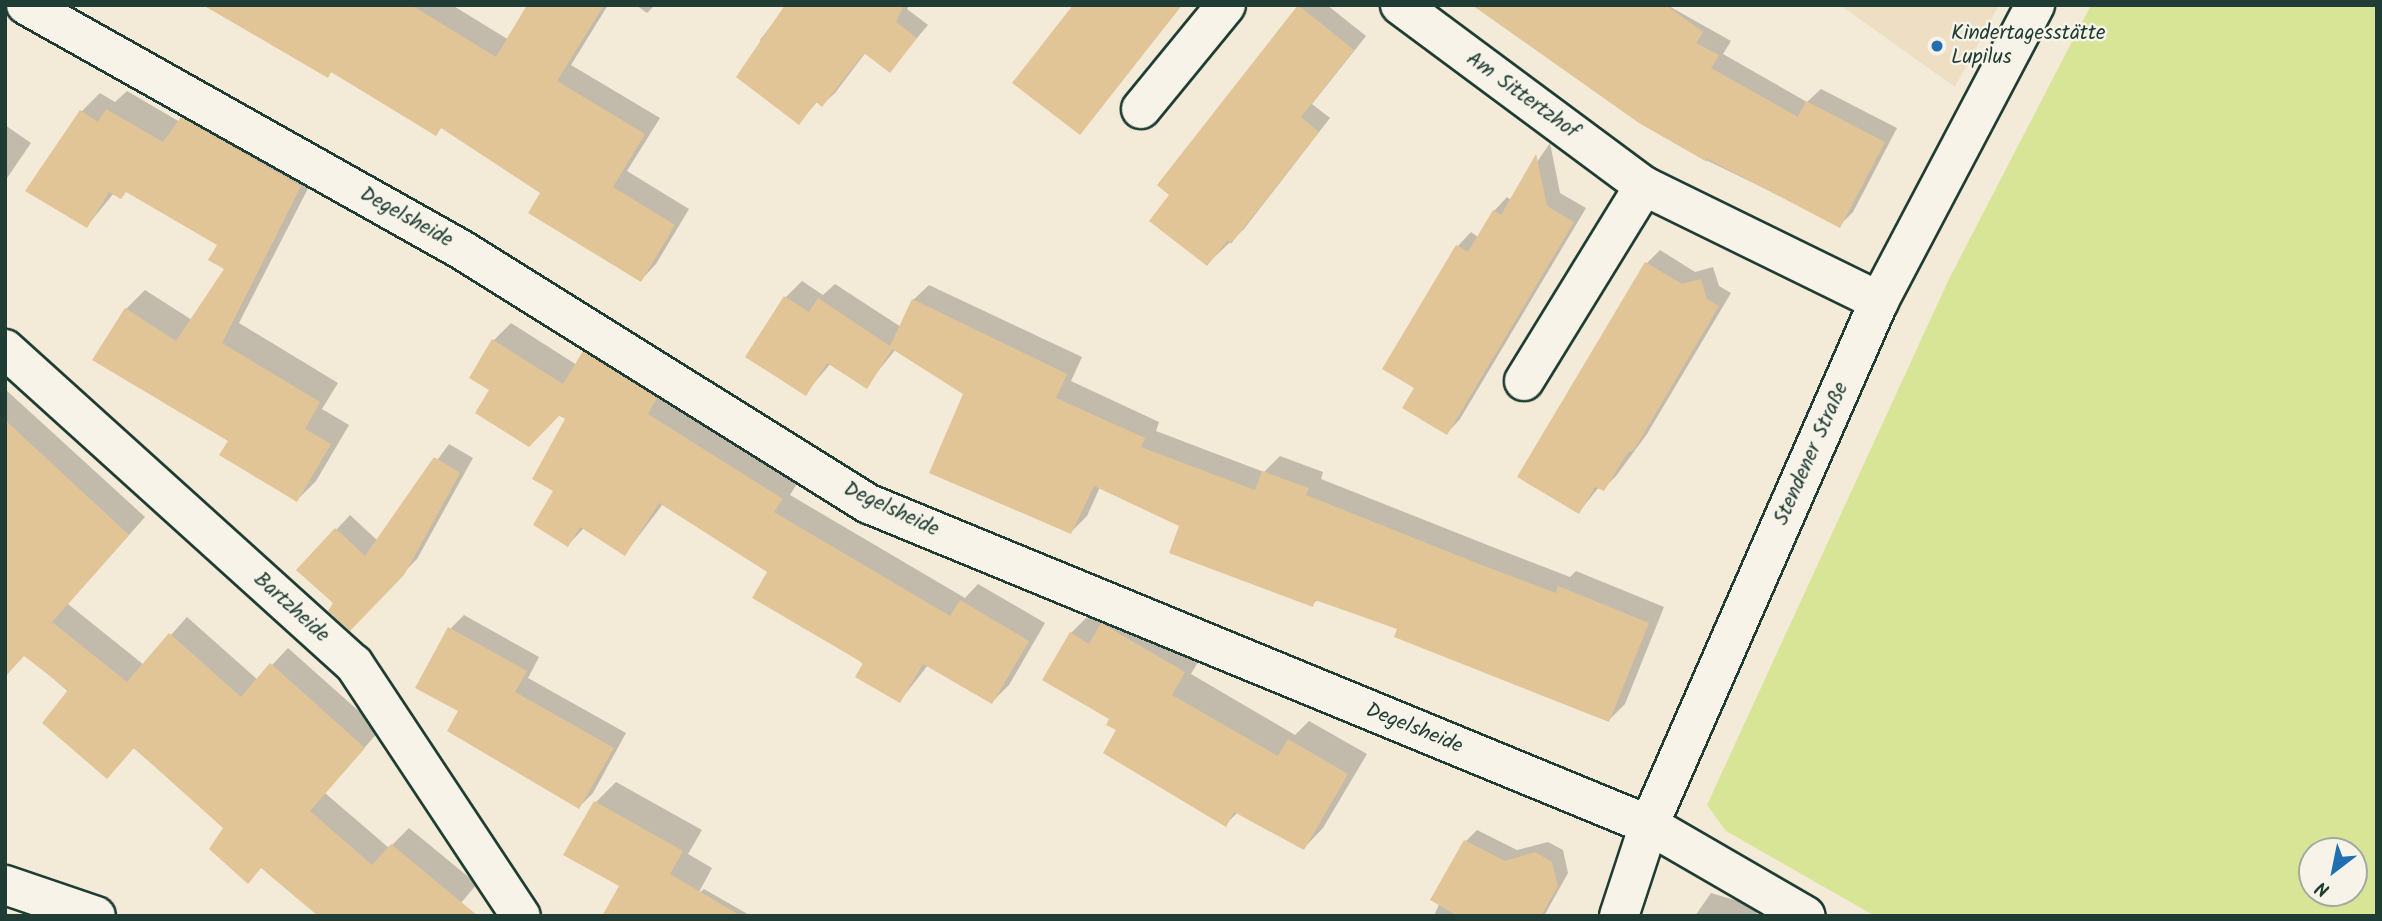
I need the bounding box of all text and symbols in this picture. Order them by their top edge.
place label: Kindertagesstätte Lupilus [1951,21,2106,71]
marker: Kindertagesstätte Lupilus [1929,38,1945,54]
street label: Am Sittertzhof [1461,47,1583,145]
street label: Degelsheide [355,182,457,254]
street label: Stendener Straße [1769,379,1855,529]
street label: Degelsheide [839,477,943,543]
street label: Bartzheide [248,567,334,649]
street label: Degelsheide [1362,698,1466,760]
north arrow [2298,837,2368,907]
text: N [2310,872,2336,904]

